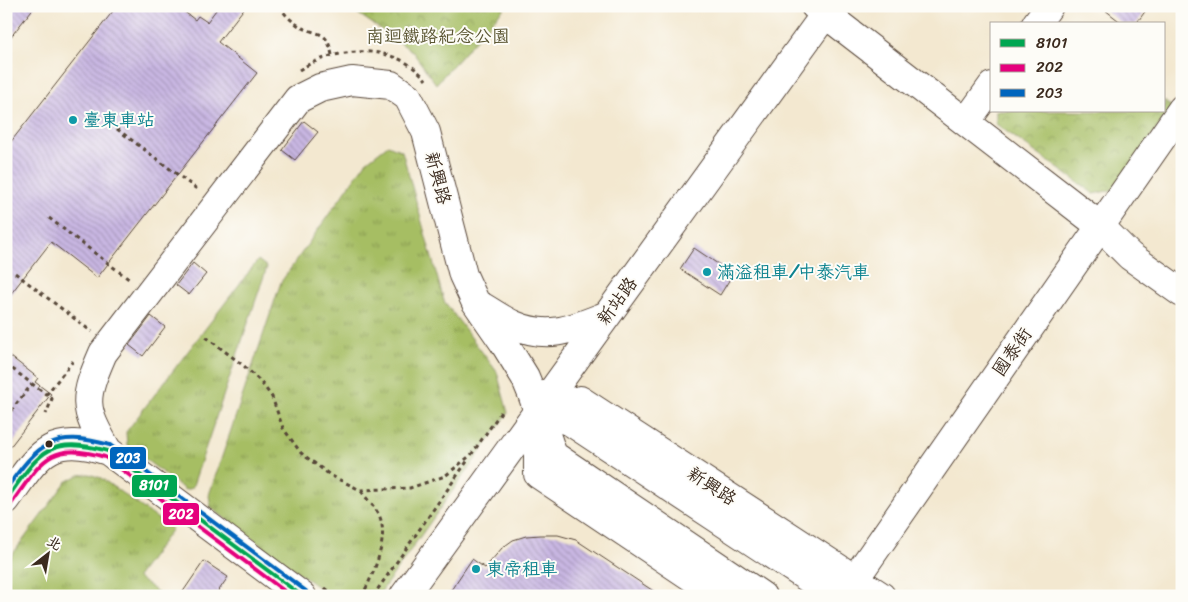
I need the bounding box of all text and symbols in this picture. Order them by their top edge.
park label: 南迴鐵路紀念公園 [366,20,510,52]
legend [990,22,1166,112]
text: 8101 [1036,30,1067,56]
text: 202 [1036,54,1063,80]
text: 203 [1036,80,1062,106]
place label: 臺東車站 [83,104,155,136]
marker: 臺東車站 [67,114,79,126]
street label: 新興路 [416,148,460,208]
place label: 滿溢租車/中泰汽車 [717,256,870,288]
marker: 滿溢租車/中泰汽車 [701,266,713,278]
street label: 新站路 [588,270,646,332]
street label: 國泰街 [983,321,1041,383]
unlabelled marker [44,439,54,449]
line badge: 203 [109,446,147,470]
text: 203 [115,446,141,471]
street label: 新興路 [681,458,743,514]
text: 8101 [138,473,169,498]
line badge: 8101 [131,474,178,498]
line badge: 202 [162,502,200,526]
text: 202 [167,502,194,527]
text: 北 [42,529,67,558]
north arrow [22,530,72,580]
place label: 東帝租車 [486,553,558,585]
marker: 東帝租車 [470,563,482,575]

